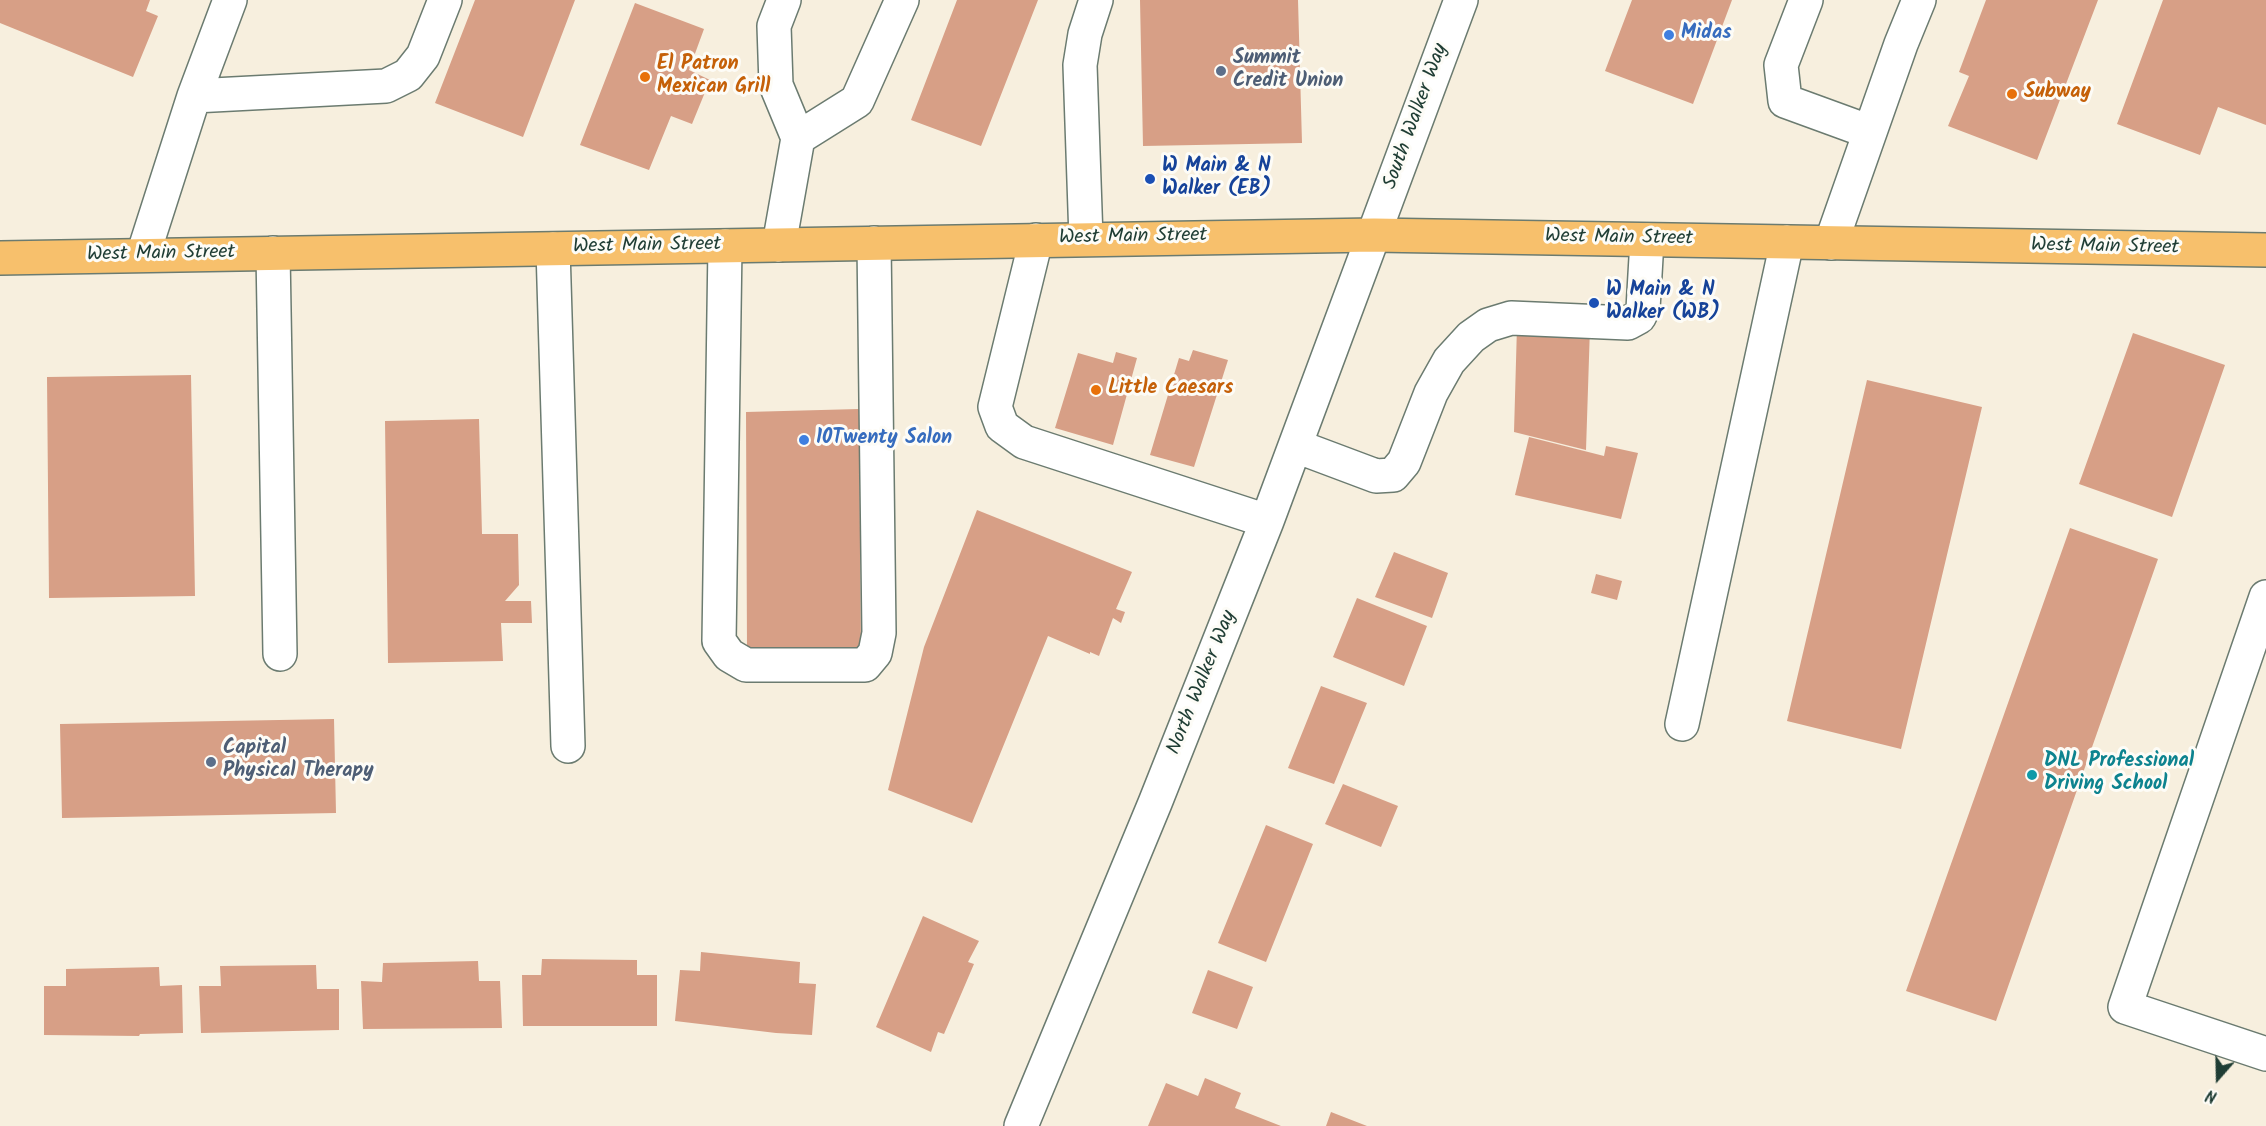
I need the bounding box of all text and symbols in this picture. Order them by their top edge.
place label: Midas [1681,23,1732,47]
marker: Midas [1662,28,1676,42]
street label: South Walker Way [1380,41,1454,193]
place label: Summit Credit Union [1233,48,1343,95]
place label: El Patron Mexican Grill [657,54,770,101]
marker: Summit Credit Union [1214,64,1228,78]
marker: El Patron Mexican Grill [638,70,652,84]
place label: Subway [2024,82,2091,106]
marker: Subway [2005,87,2019,101]
place label: W Main & N Walker (EB) [1162,156,1271,203]
marker: W Main & N Walker (EB) [1143,172,1157,186]
street label: West Main Street [1059,225,1207,251]
street label: West Main Street [1545,226,1693,252]
street label: West Main Street [573,234,721,260]
street label: West Main Street [2031,235,2179,261]
street label: West Main Street [87,242,235,268]
place label: W Main & N Walker (WB) [1606,280,1720,327]
marker: W Main & N Walker (WB) [1587,296,1601,310]
place label: Little Caesars [1108,378,1233,402]
marker: Little Caesars [1089,383,1103,397]
place label: 10Twenty Salon [816,428,952,452]
marker: 10Twenty Salon [797,433,811,447]
street label: North Walker Way [1163,608,1243,758]
place label: Capital Physical Therapy [223,738,374,785]
place label: DNL Professional Driving School [2044,751,2194,798]
marker: Capital Physical Therapy [204,755,218,769]
marker: DNL Professional Driving School [2025,768,2039,782]
north arrow [2188,1048,2248,1108]
text: N [2203,1082,2221,1109]

